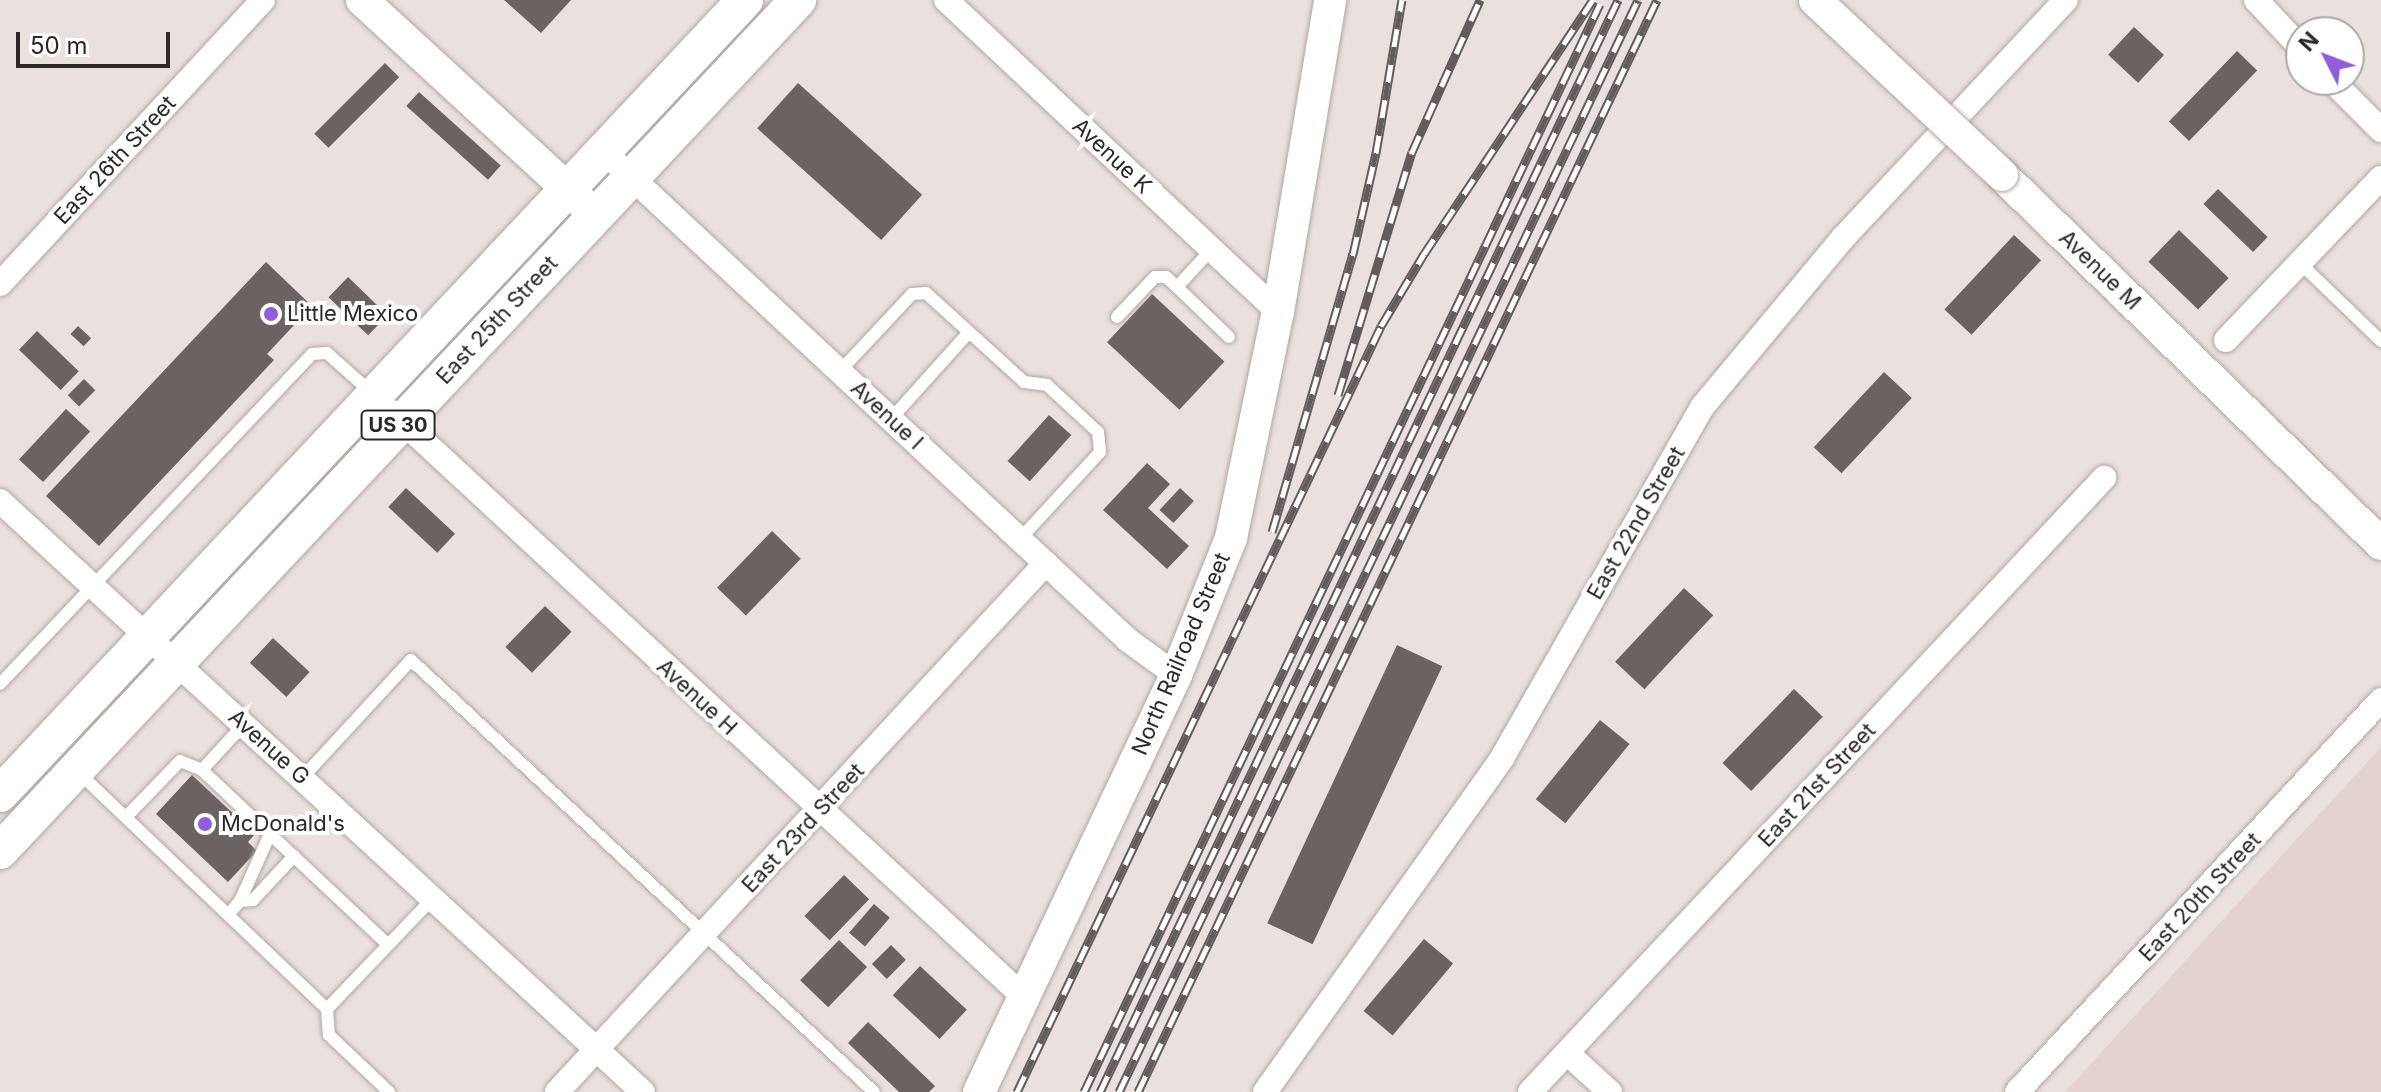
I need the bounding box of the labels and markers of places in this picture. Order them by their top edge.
place label: Little Mexico [287,301,418,327]
marker: Little Mexico [262,305,280,323]
place label: McDonald's [221,811,345,837]
marker: McDonald's [196,815,214,833]

